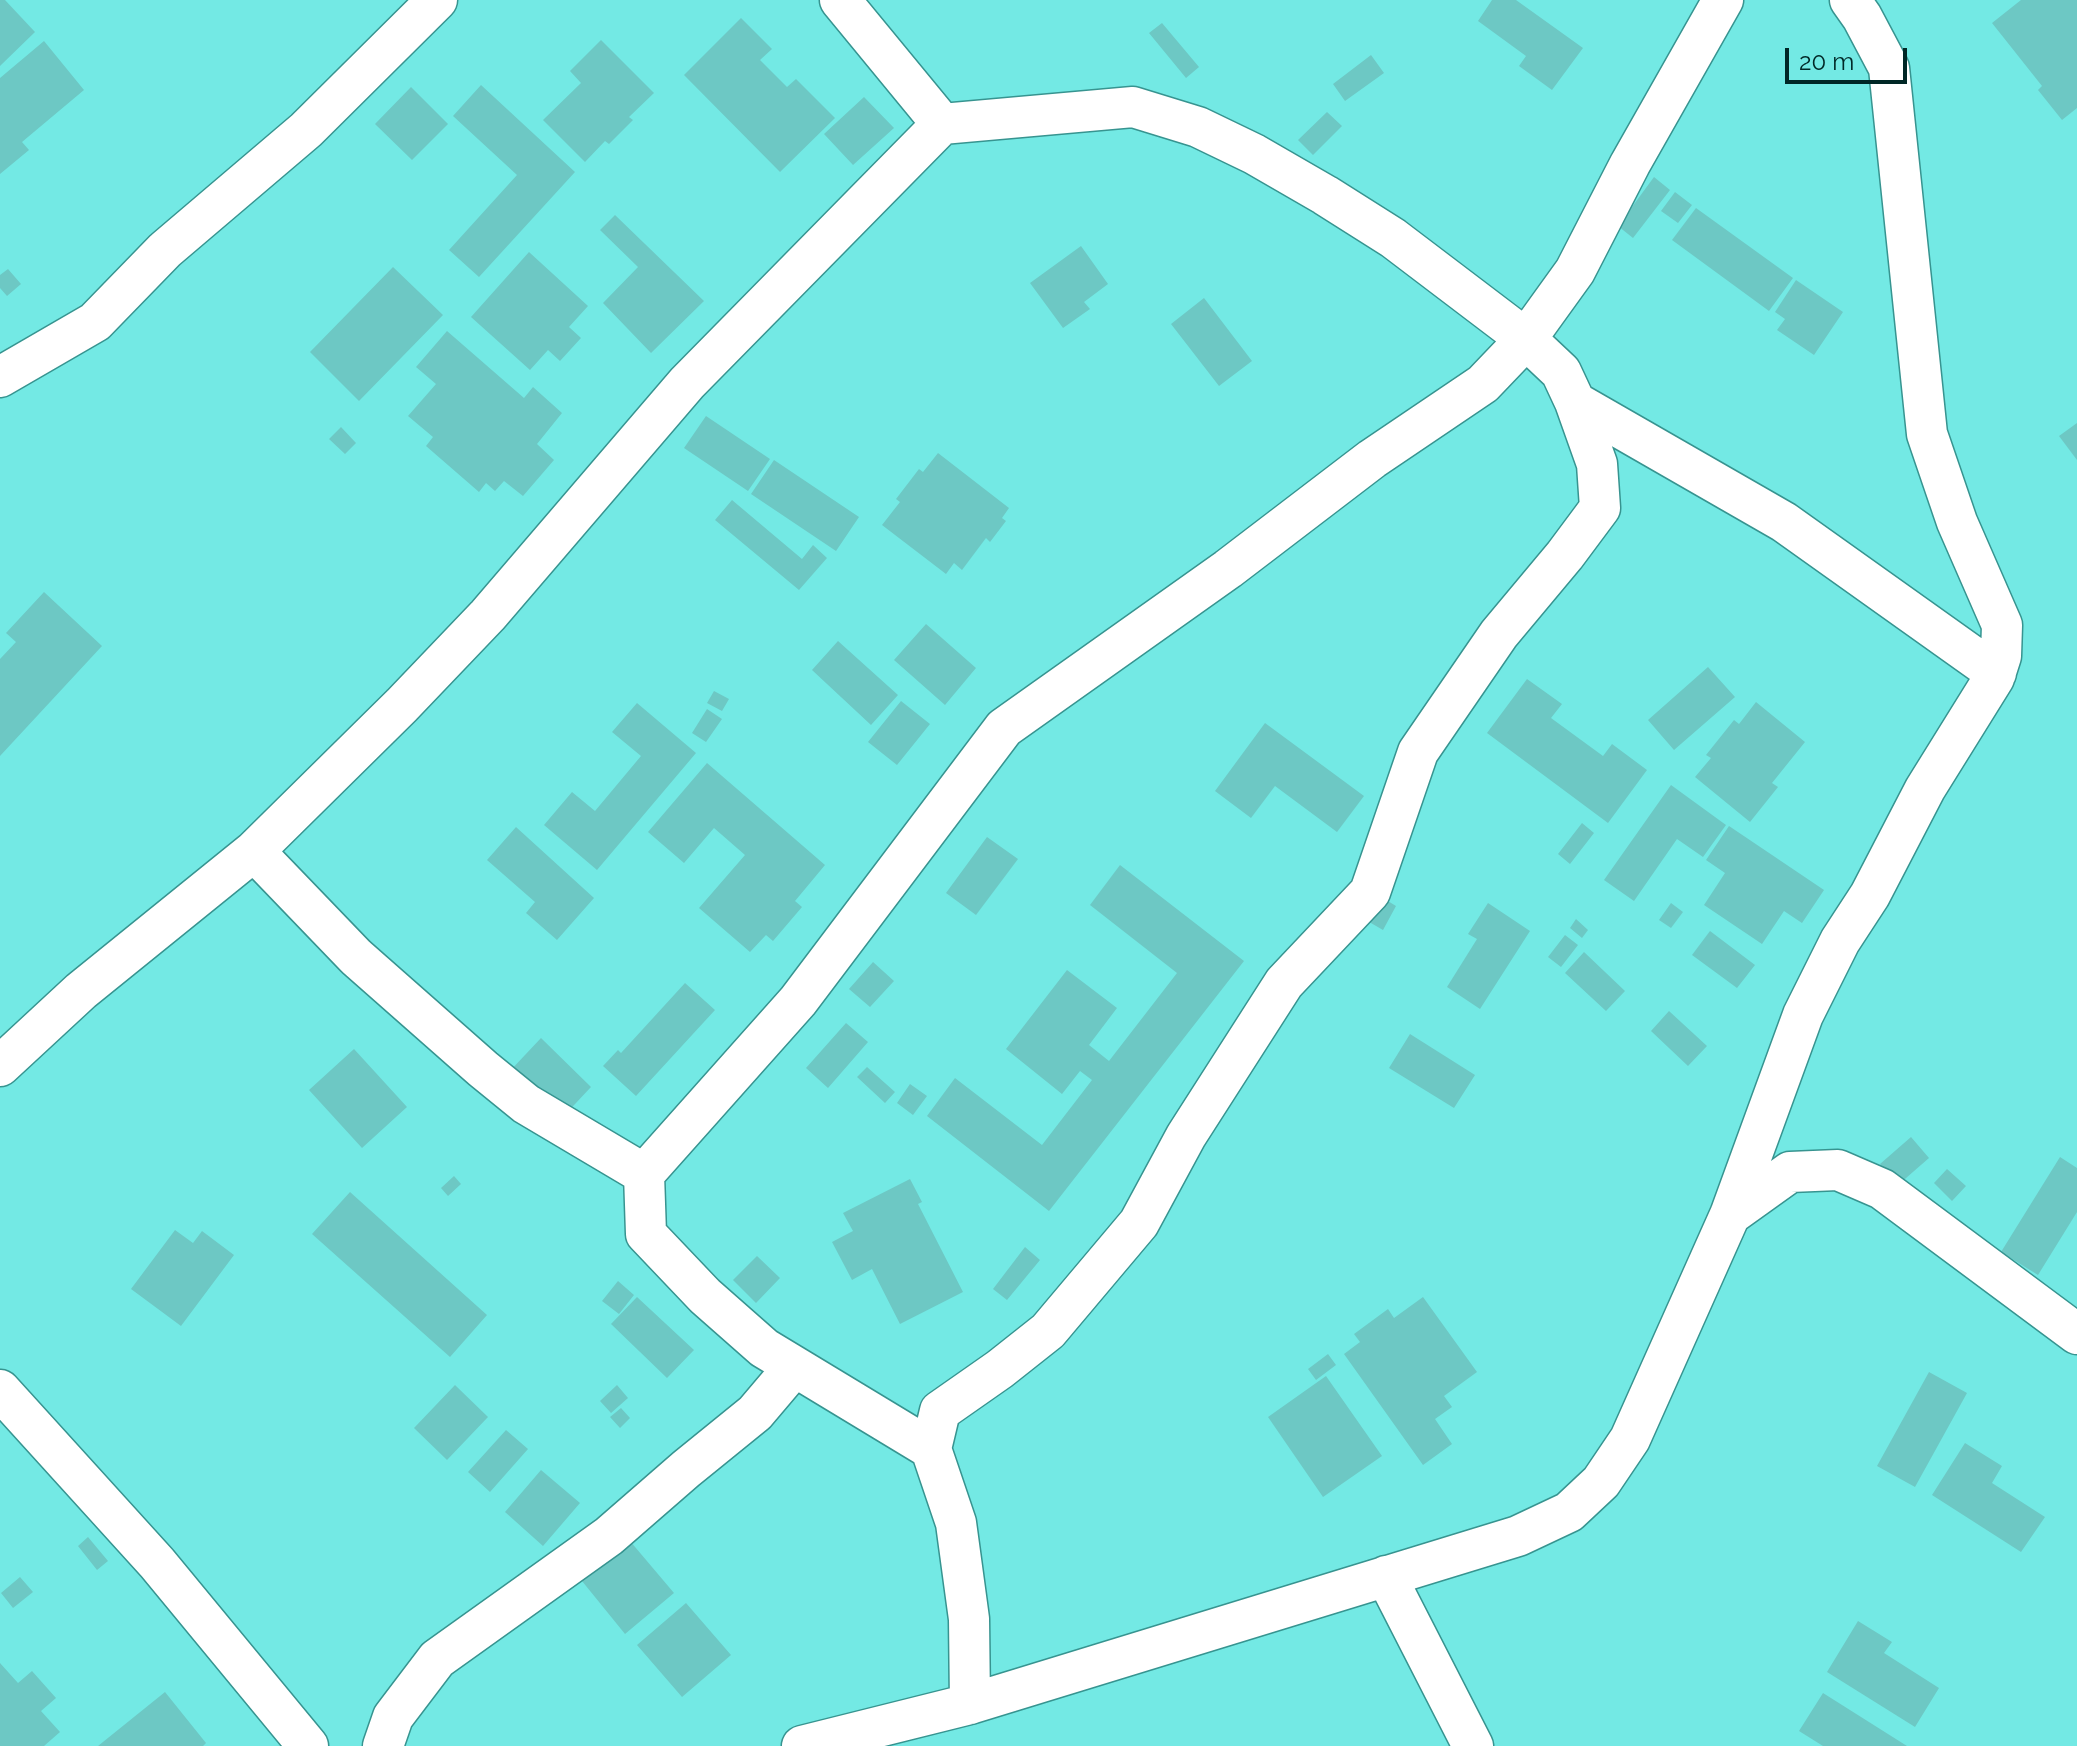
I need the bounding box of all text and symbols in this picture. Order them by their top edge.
scale bar [1789,32,1911,82]
text: 20 m [1799,47,1854,76]

